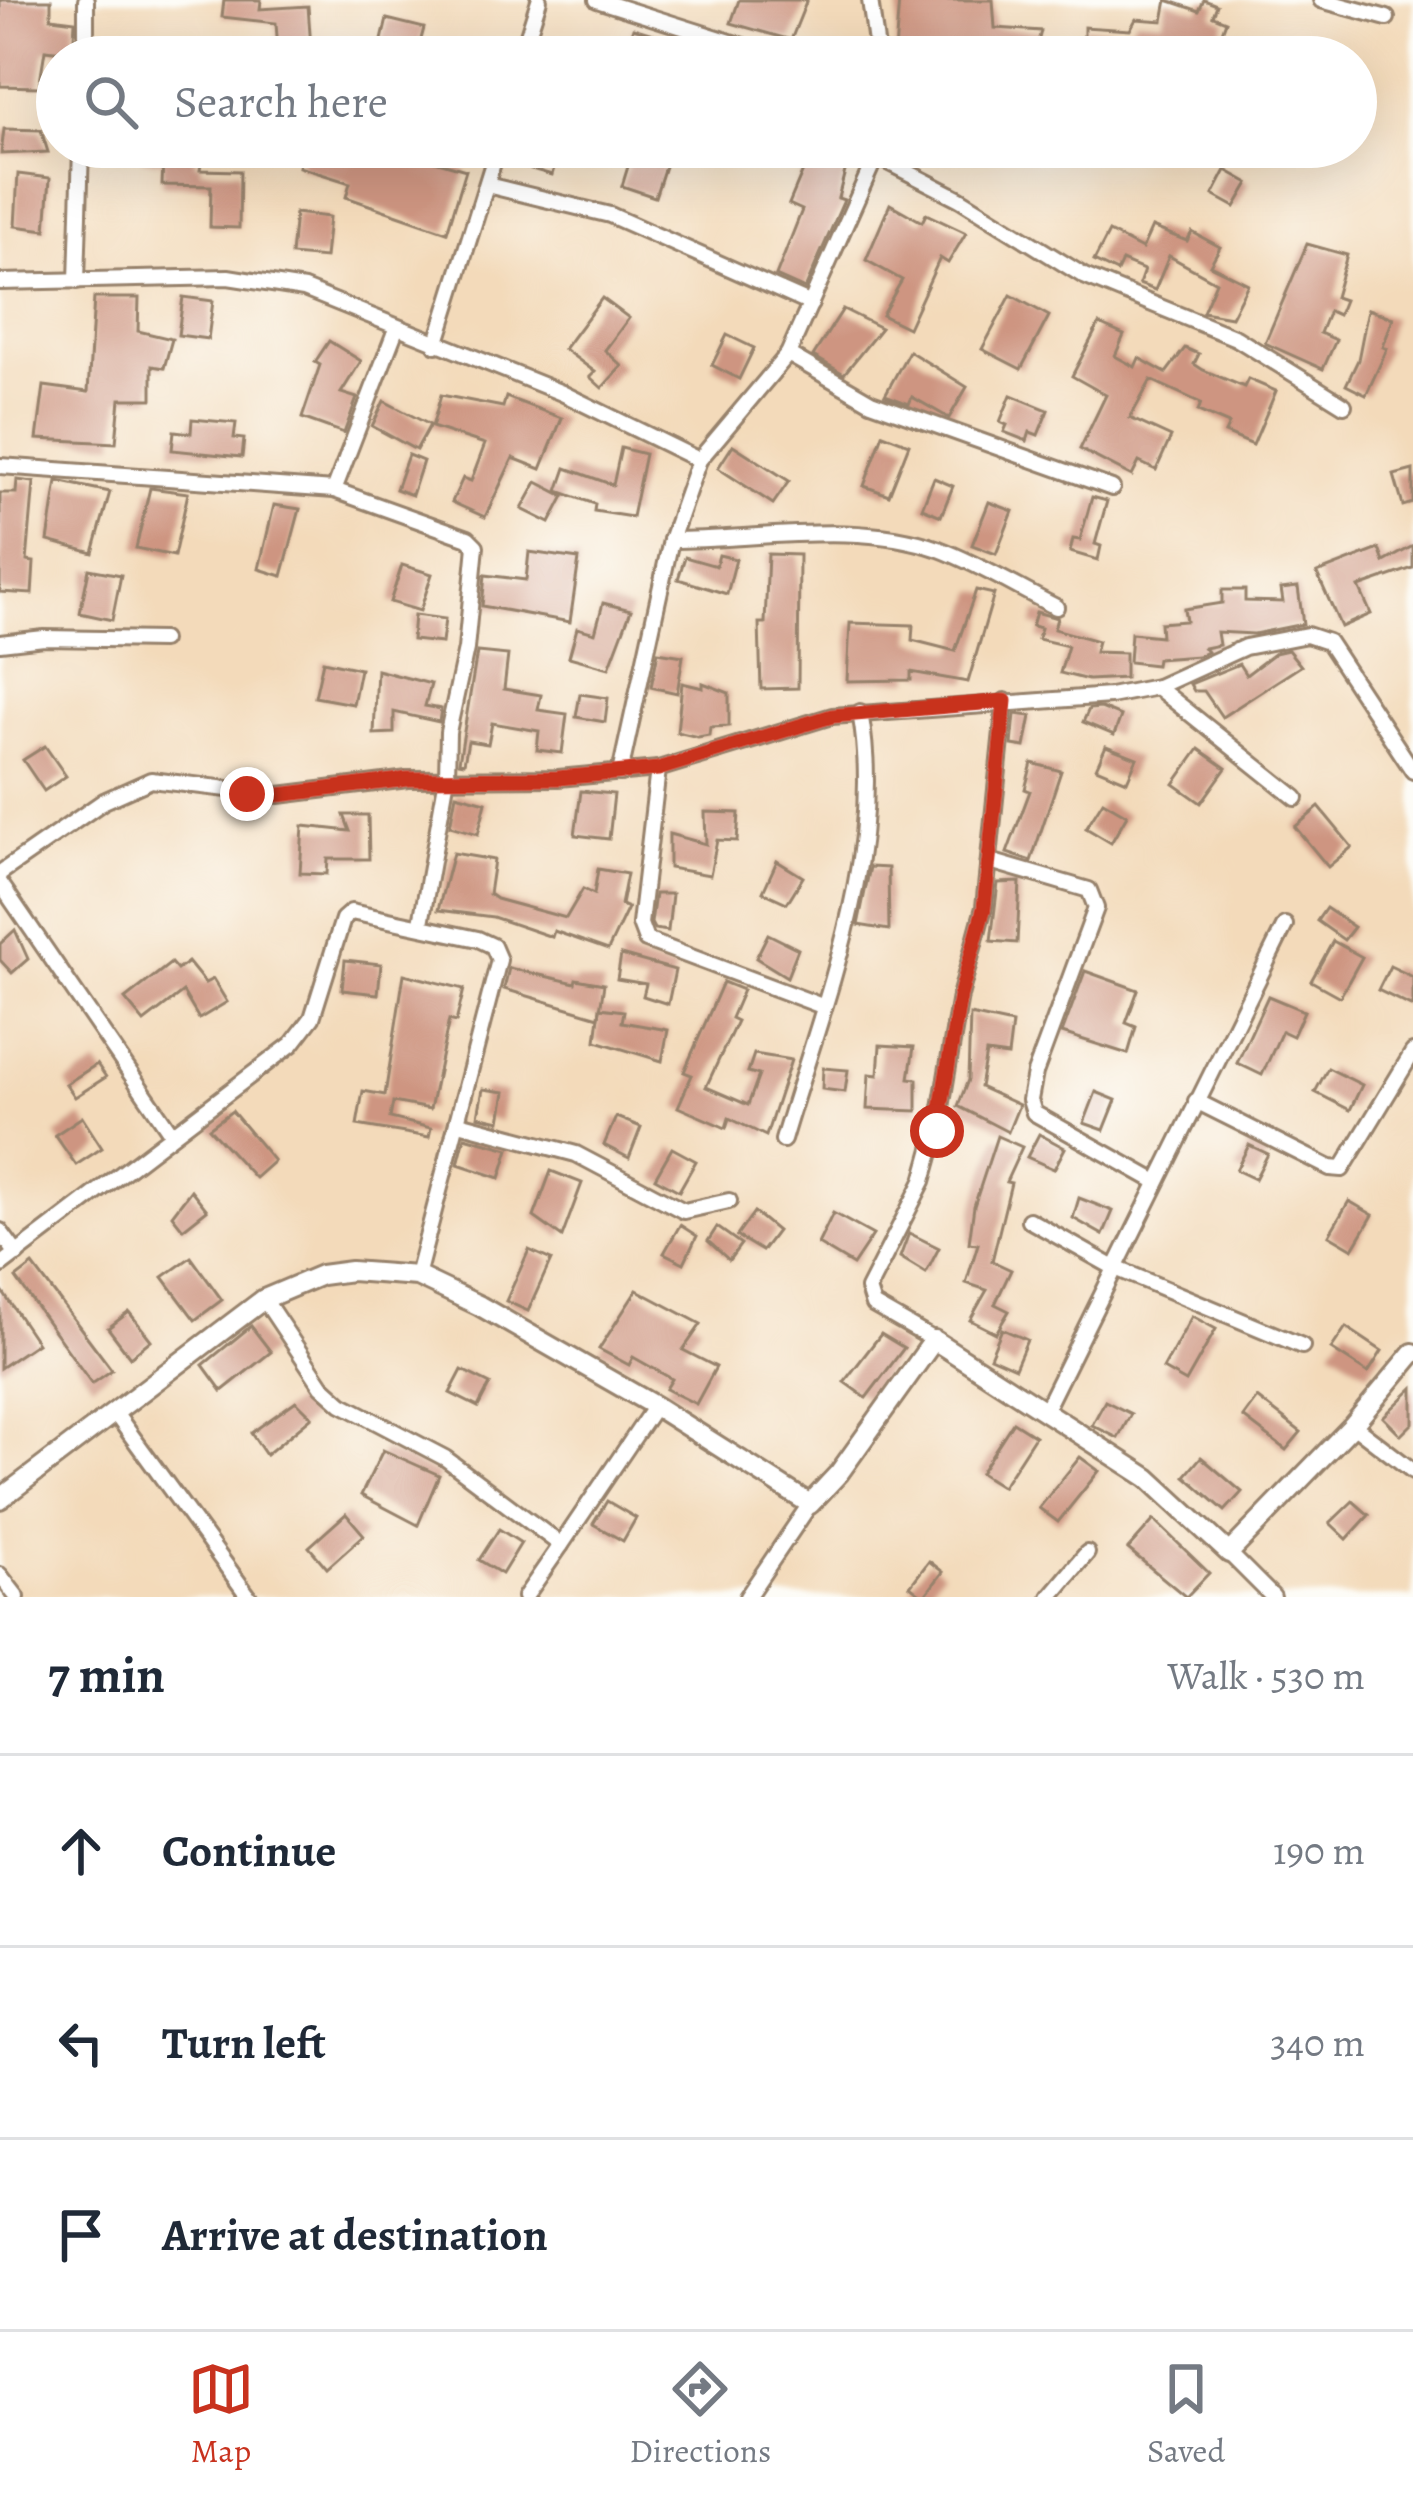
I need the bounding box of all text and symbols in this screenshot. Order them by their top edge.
search box [36,36,1377,168]
icon: search [78,69,144,135]
text: Search here [174,71,388,133]
route end [220,767,274,821]
route start [910,1104,964,1158]
text: 7 min [48,1640,165,1710]
text: Walk · 530 m [1168,1649,1365,1702]
icon: ahead [48,1818,114,1884]
text: Continue [162,1820,336,1882]
text: 190 m [1273,1824,1365,1877]
icon: left [48,2010,114,2076]
text: Turn left [162,2012,326,2074]
text: 340 m [1270,2016,1365,2069]
icon: arrive [48,2202,114,2268]
text: Arrive at destination [162,2204,548,2266]
tab: Map [188,2356,254,2473]
tab: Directions [630,2356,771,2473]
tab: Saved [1147,2356,1225,2473]

